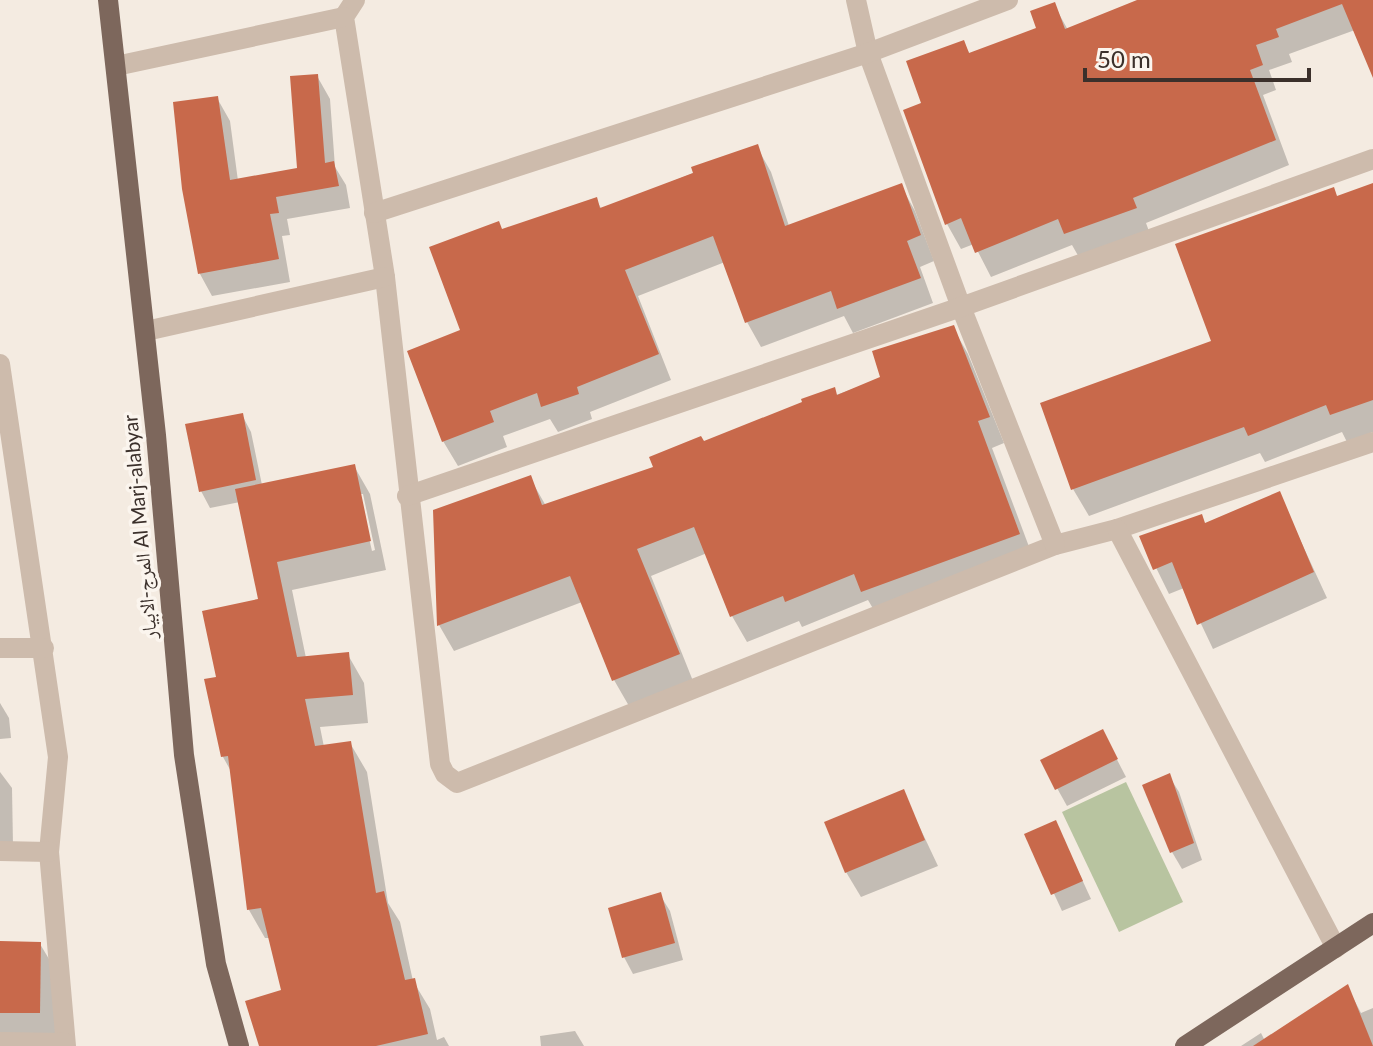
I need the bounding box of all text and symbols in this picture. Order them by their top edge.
scale bar [1085,32,1309,82]
text: 50 m [1097,44,1151,73]
street label: المرج-الابيار Al Marj-alabyar [117,413,163,641]

